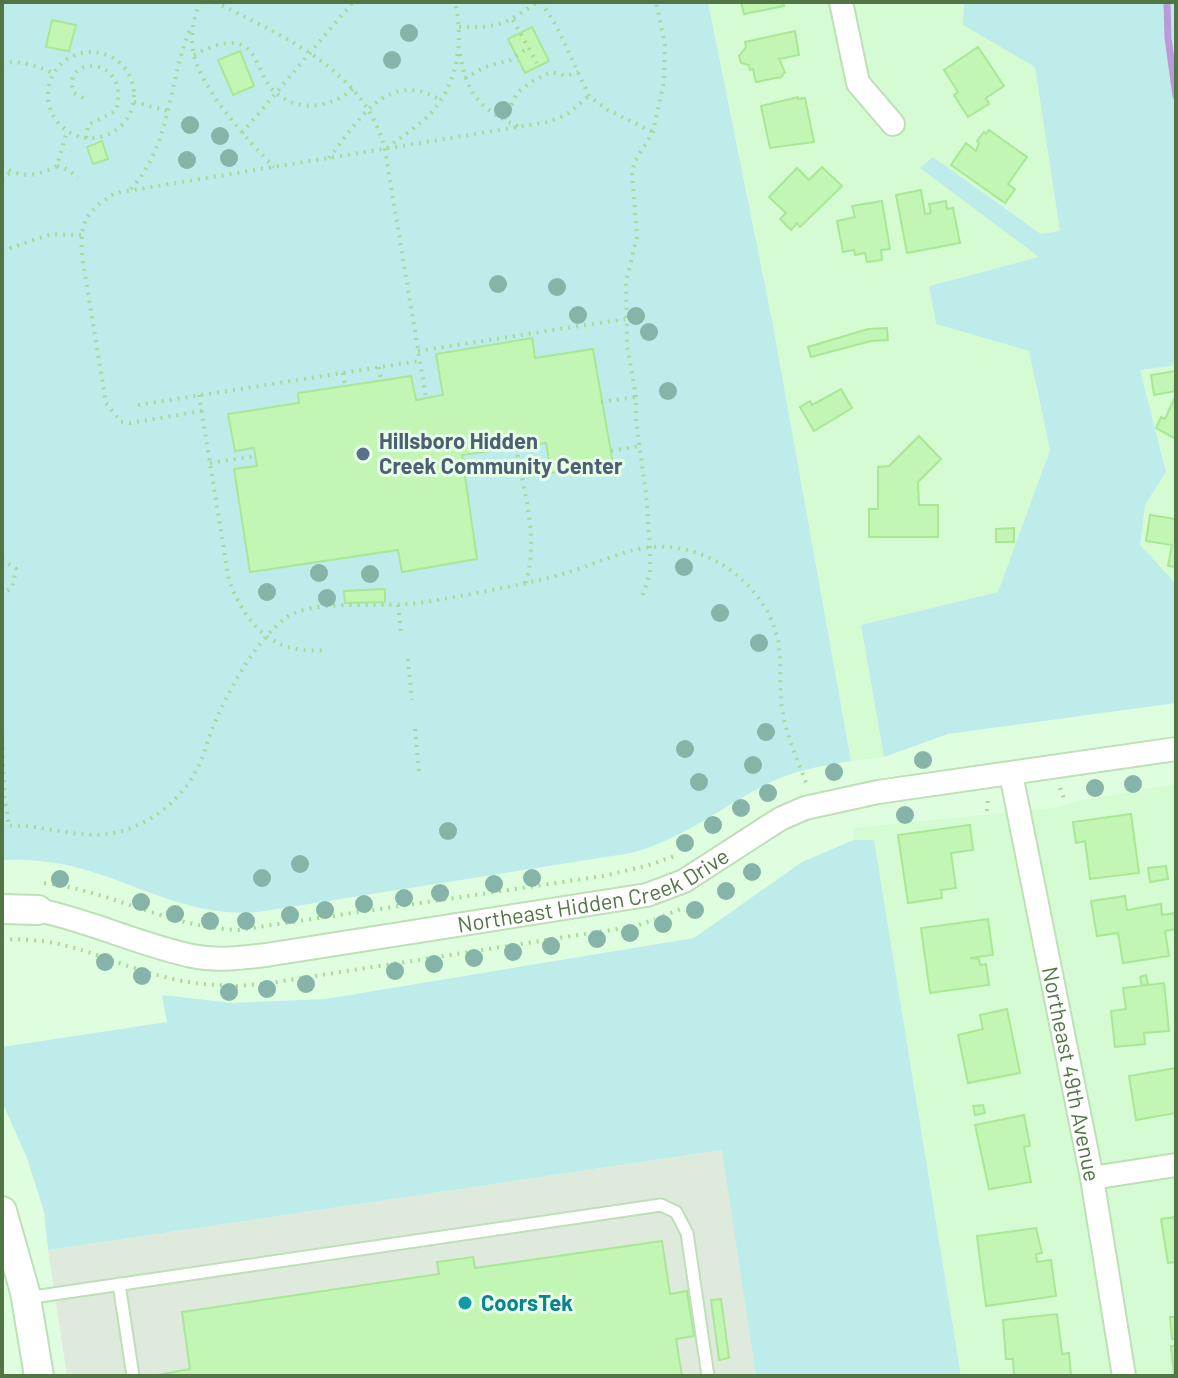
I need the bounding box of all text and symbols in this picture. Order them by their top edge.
place label: Hillsboro Hidden Creek Community Center [379,427,623,478]
marker: Hillsboro Hidden Creek Community Center [354,445,372,463]
street label: Northeast Hidden Creek Drive [455,842,733,937]
street label: Northeast 49th Avenue [1038,964,1106,1184]
place label: CoorsTek [481,1289,573,1315]
marker: CoorsTek [456,1294,474,1312]

